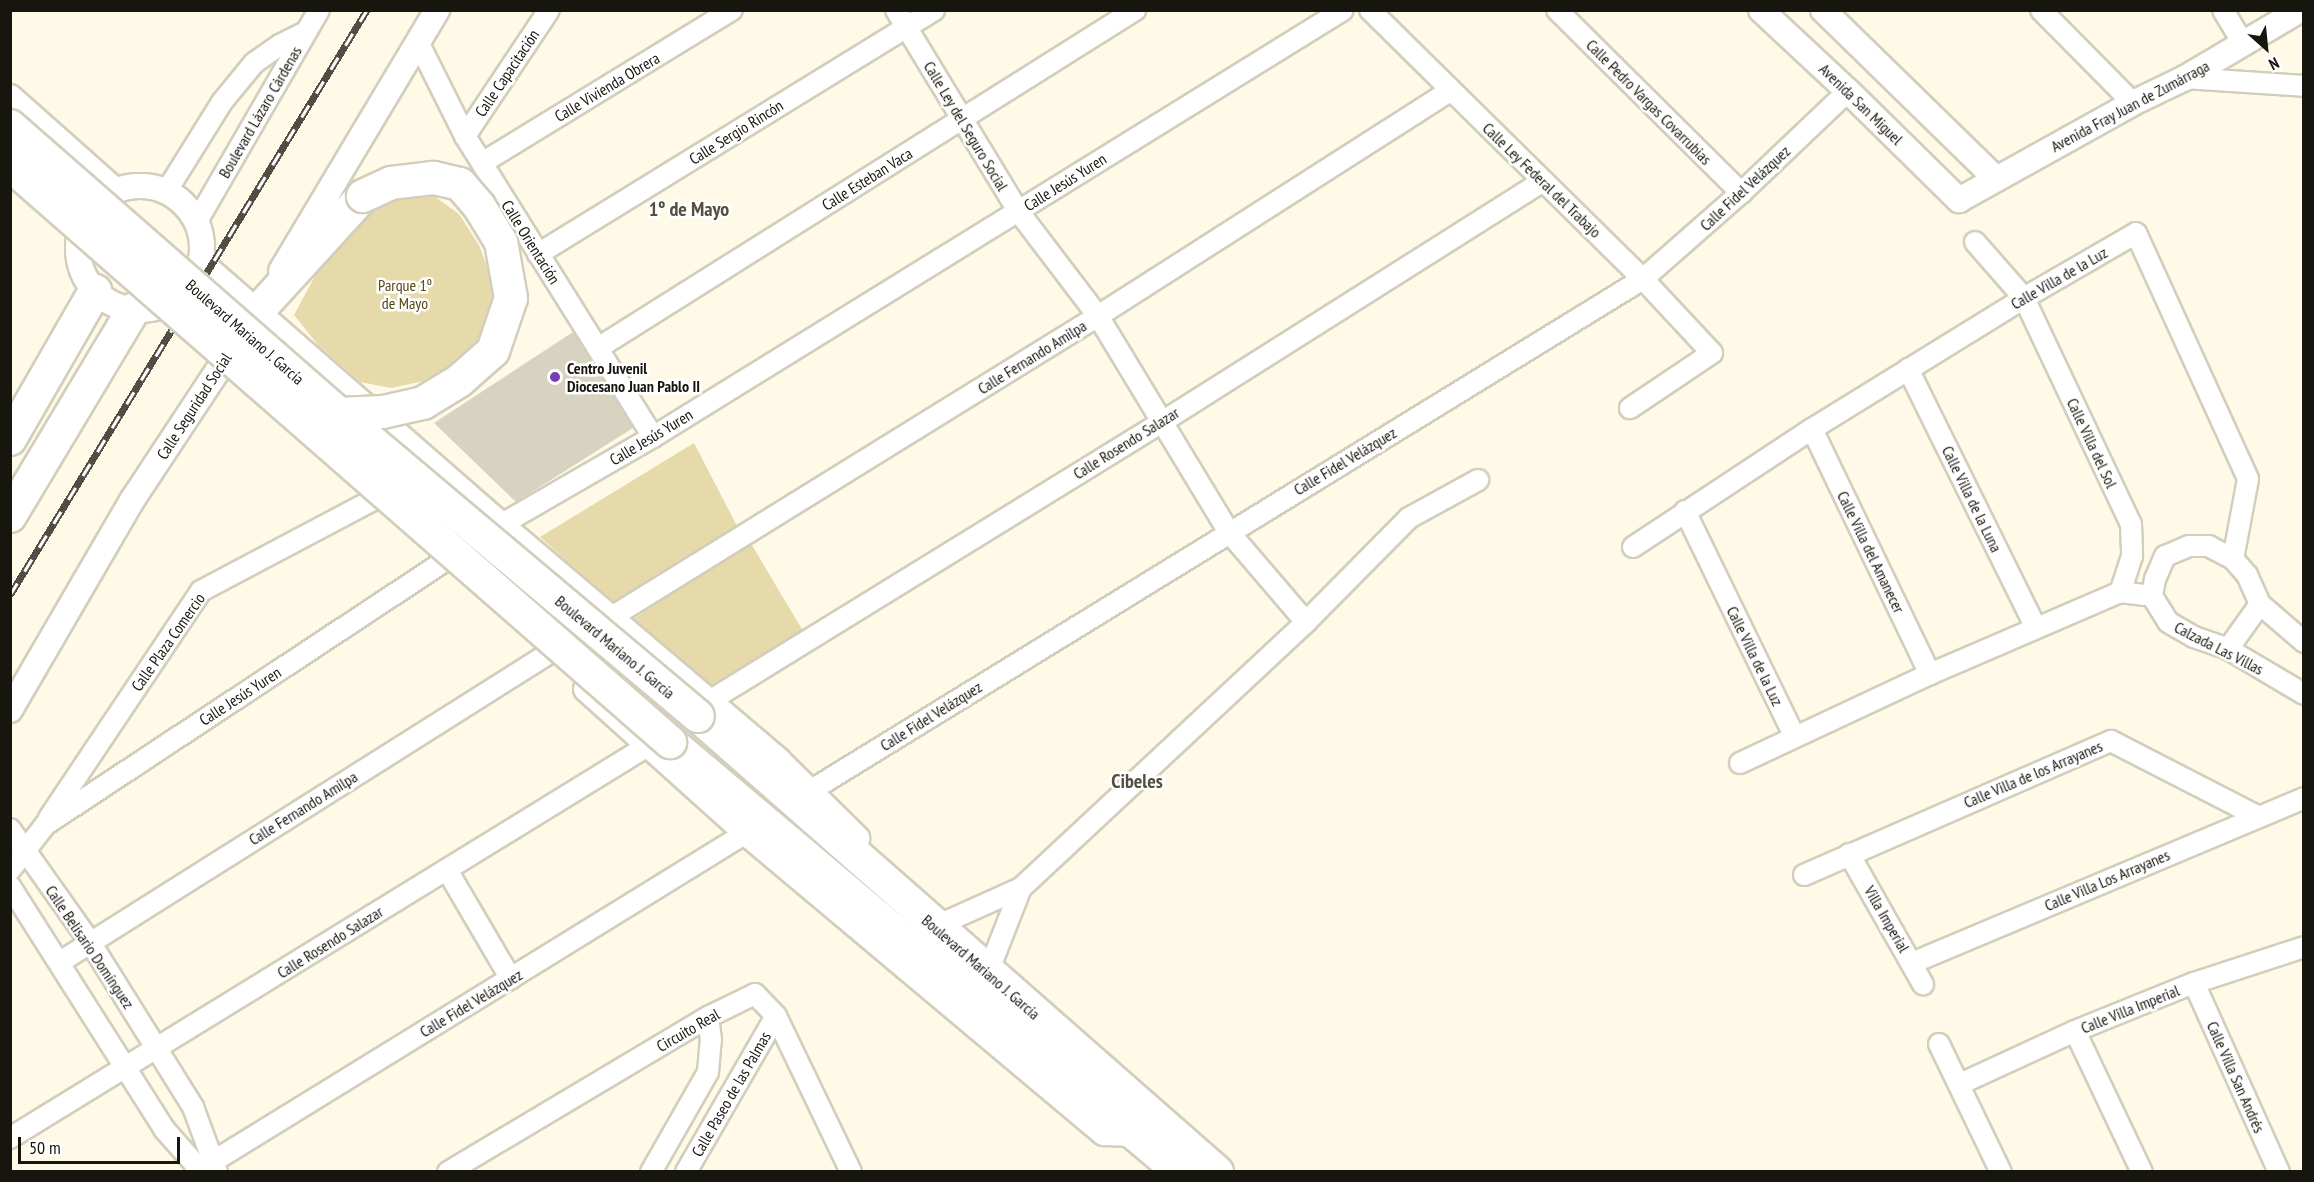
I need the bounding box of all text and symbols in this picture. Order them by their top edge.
north arrow [2236,18,2296,78]
street label: Calle Capacitación [471,26,543,120]
street label: Calle Pedro Vargas Covarrubias [1582,35,1716,169]
street label: Boulevard Lázaro Cárdenas [214,43,306,181]
street label: Calle Vivienda Obrera [551,48,663,126]
text: N [2266,53,2283,75]
street label: Avenida Fray Juan de Zumárraga [2047,56,2213,156]
street label: Calle Ley del Seguro Social [920,58,1012,194]
street label: Avenida San Miguel [1815,59,1907,149]
street label: Calle Sergio Rincón [686,95,786,169]
street label: Calle Ley Federal del Trabajo [1478,118,1606,242]
street label: Calle Fidel Velázquez [1696,141,1794,235]
street label: Calle Esteban Vaca [818,144,916,214]
street label: Calle Jesús Yuren [1020,149,1110,215]
street label: Calle Orientación [498,197,564,287]
district label: 1º de Mayo [649,197,729,221]
street label: Calle Villa de la Luz [2007,243,2111,313]
street label: Boulevard Mariano J. García [182,275,308,389]
park label: Parque 1º de Mayo [378,275,432,313]
street label: Calle Fernando Amilpa [974,316,1090,398]
street label: Calle Seguridad Social [153,349,235,463]
place label: Centro Juvenil Diocesano Juan Pablo II [567,358,700,396]
marker: Centro Juvenil Diocesano Juan Pablo II [548,370,562,384]
street label: Calle Villa del Sol [2063,395,2121,491]
street label: Calle Rosendo Salazar [1070,403,1182,483]
street label: Calle Jesús Yuren [606,405,696,469]
street label: Calle Fidel Velázquez [1290,423,1400,499]
street label: Calle Villa de la Luna [1938,443,2006,555]
street label: Calle Villa del Amanecer [1833,488,1909,616]
street label: Calle Plaza Comercio [127,589,209,695]
street label: Boulevard Mariano J. García [551,591,679,703]
street label: Calle Villa de la Luz [1723,603,1787,709]
street label: Calzada Las Villas [2171,617,2267,679]
street label: Calle Jesús Yuren [195,662,285,730]
street label: Calle Fidel Velázquez [876,677,986,755]
street label: Calle Villa de los Arrayanes [1960,736,2106,812]
street label: Calle Fernando Amilpa [245,767,361,849]
district label: Cibeles [1111,769,1163,793]
street label: Calle Villa Los Arrayanes [2041,845,2173,915]
street label: Calle Belisario Domínguez [42,882,138,1012]
street label: Villa Imperial [1860,882,1914,956]
street label: Calle Rosendo Salazar [274,902,386,982]
street label: Boulevard Mariano J. García [918,910,1044,1024]
street label: Calle Fidel Velázquez [416,965,526,1041]
street label: Calle Villa Imperial [2078,980,2182,1038]
street label: Circuito Real [653,1004,723,1056]
street label: Calle Villa San Andrés [2203,1018,2269,1136]
street label: Calle Paseo de las Palmas [687,1028,775,1160]
scale bar [21,1125,183,1163]
text: 50 m [29,1136,61,1159]

